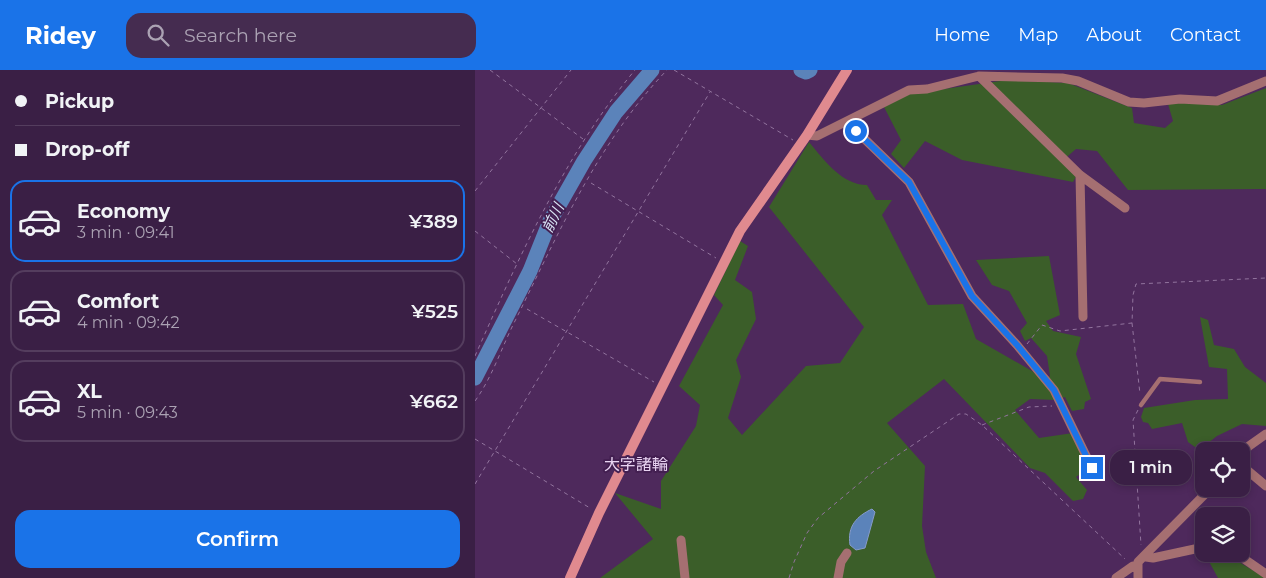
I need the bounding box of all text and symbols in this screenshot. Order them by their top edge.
search box [126,13,476,58]
text: Ridey [25,21,96,50]
icon: search [144,21,172,49]
text: Search here [184,24,297,47]
text: Home [934,24,990,46]
text: Map [1018,24,1058,46]
text: About [1086,24,1142,46]
text: Contact [1170,24,1241,46]
text: Pickup [45,90,114,113]
route start [845,120,867,142]
text: Drop-off [45,138,129,161]
water label: 前川 [537,198,569,235]
icon: car [17,199,62,244]
text: Economy [77,200,170,223]
text: ¥389 [409,210,458,233]
text: 3 min · 09:41 [77,223,174,242]
icon: car [17,289,62,334]
text: Comfort [77,290,159,313]
text: ¥525 [411,300,458,323]
text: 4 min · 09:42 [77,313,180,332]
icon: car [17,379,62,424]
text: XL [77,380,102,403]
text: ¥662 [410,390,458,413]
text: 5 min · 09:43 [77,403,178,422]
map controls [1195,442,1250,562]
button: locate [1195,442,1250,497]
callout: 1 min [1109,450,1192,486]
district label: 大字諸輪 [604,455,668,474]
route end [1081,457,1103,479]
text: 1 min [1130,458,1172,477]
button: layers [1195,507,1250,562]
button: Confirm [15,510,460,568]

